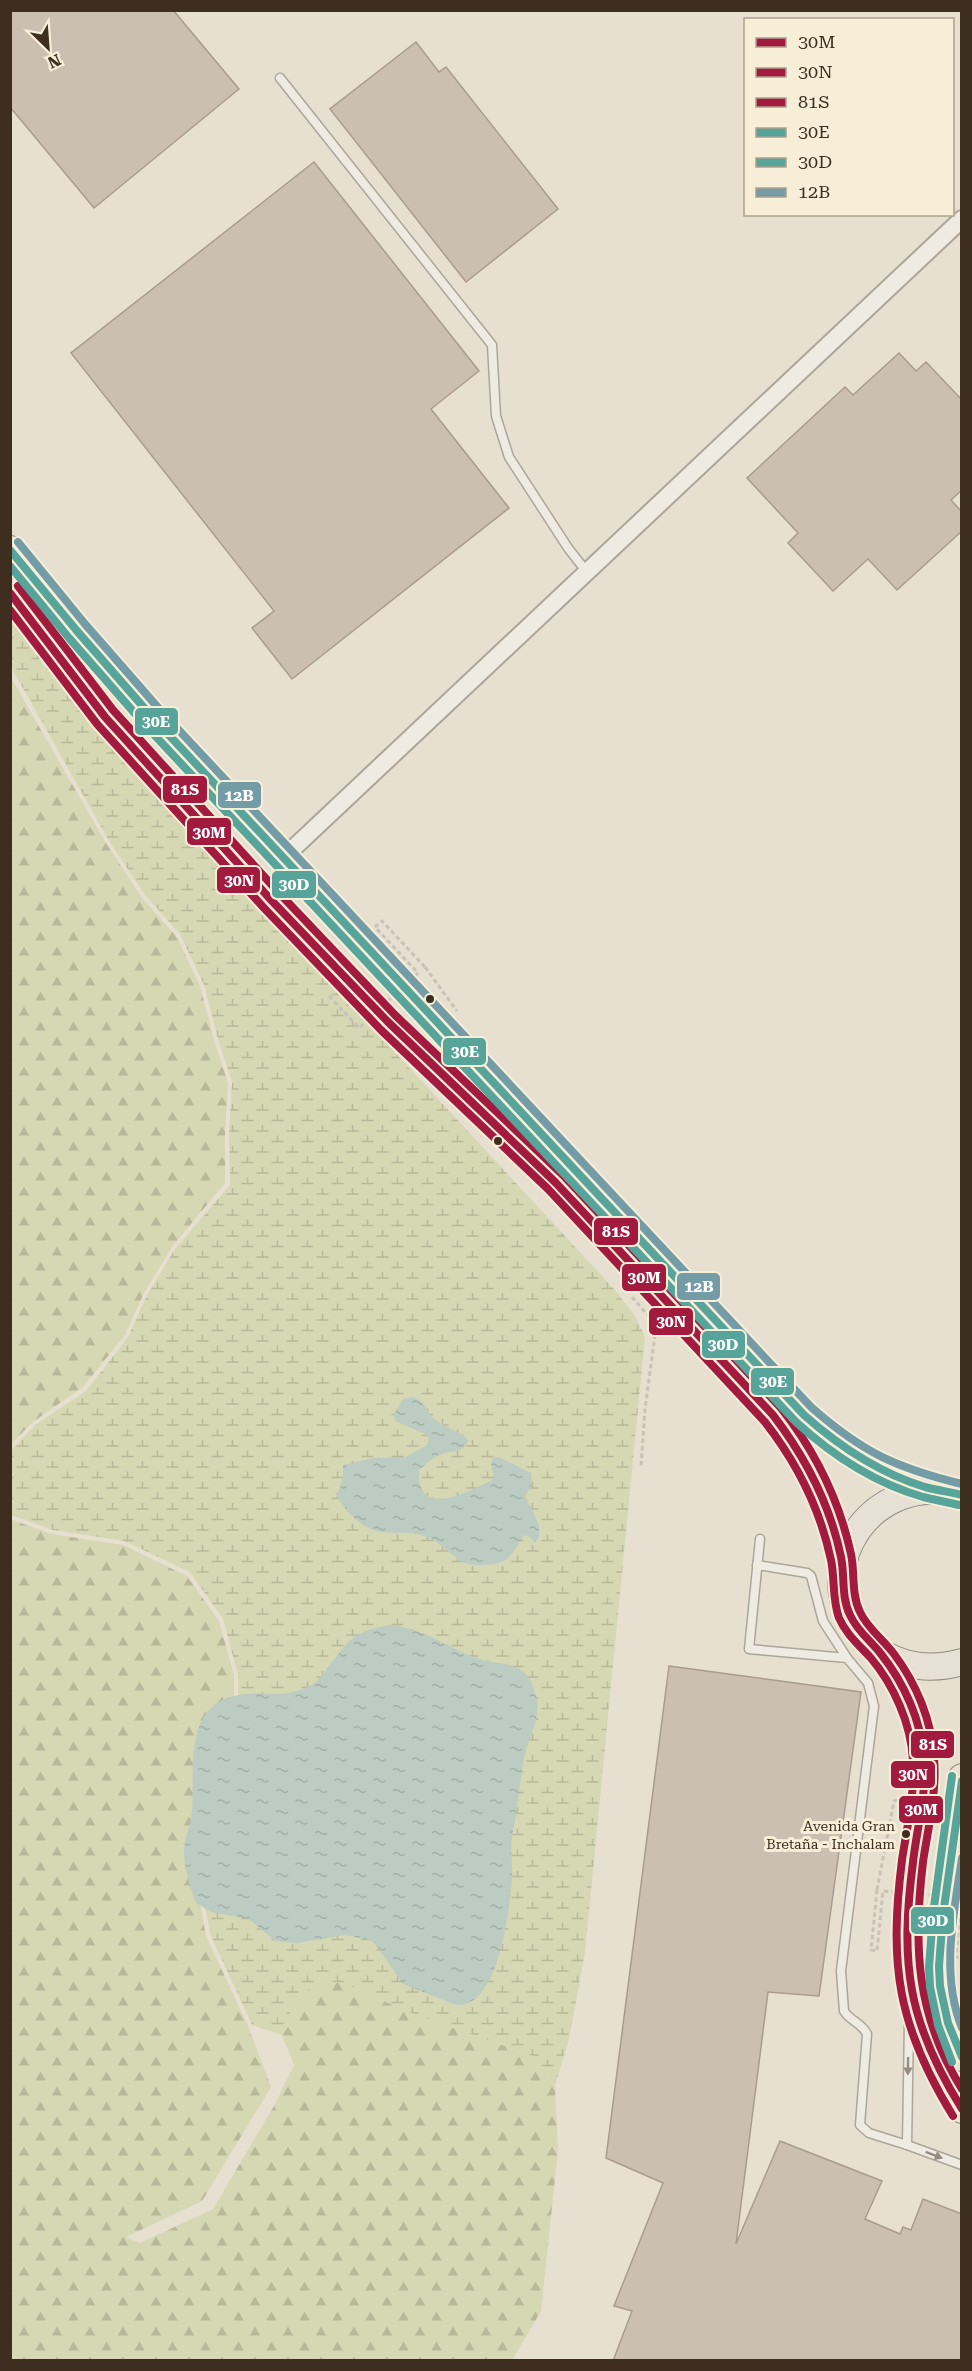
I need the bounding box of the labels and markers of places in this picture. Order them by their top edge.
unlabelled marker [424,993,436,1005]
unlabelled marker [492,1135,504,1147]
place label: Avenida Gran Bretaña - Inchalam [766,1818,895,1852]
marker: Avenida Gran Bretaña - Inchalam [900,1828,912,1840]

